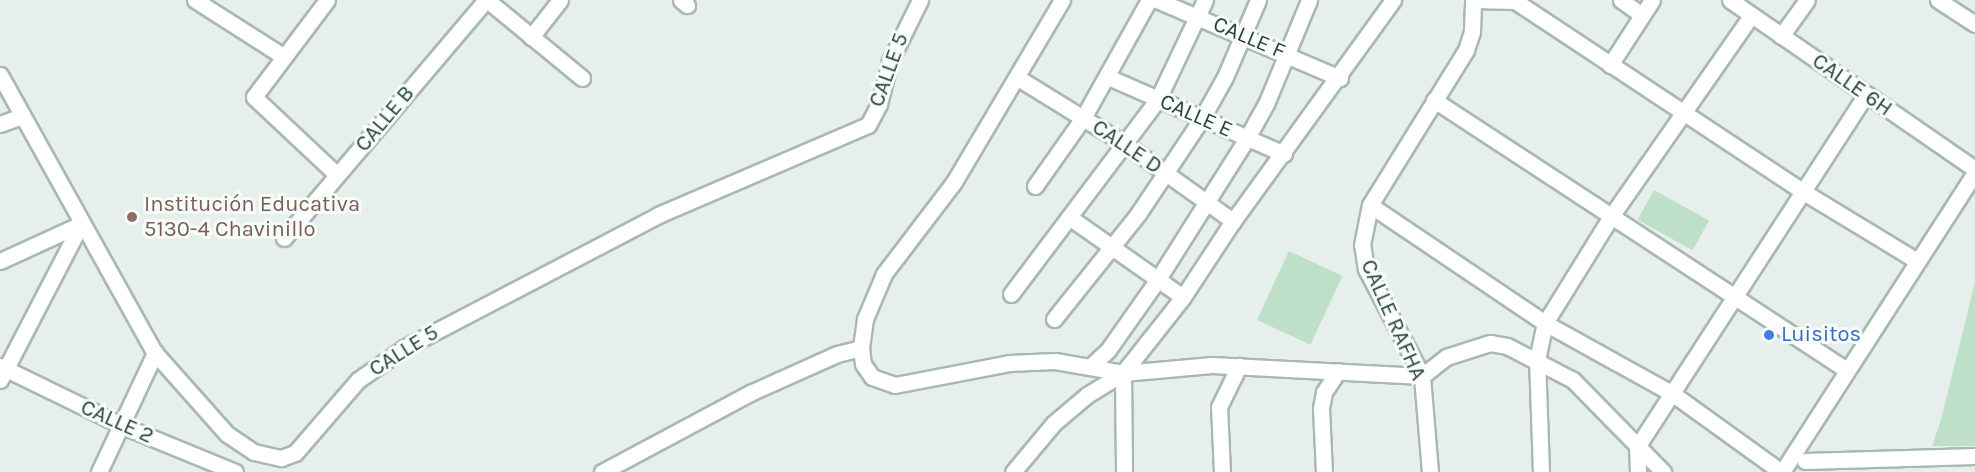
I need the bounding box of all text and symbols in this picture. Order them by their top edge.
street label: CALLE F [1209,11,1289,65]
street label: CALLE 5 [863,29,915,111]
street label: CALLE 6H [1807,48,1897,122]
street label: CALLE B [350,81,420,157]
street label: CALLE E [1156,88,1236,144]
street label: CALLE D [1087,114,1167,180]
place label: Institución Educativa 5130-4 Chavinillo [144,191,360,242]
marker: Institución Educativa 5130-4 Chavinillo [125,210,139,224]
street label: CALLE RAFHA [1355,256,1431,384]
street label: CALLE 5 [364,319,444,383]
place label: Luisitos [1781,322,1861,348]
marker: Luisitos [1762,328,1776,342]
street label: CALLE 2 [76,394,158,450]

